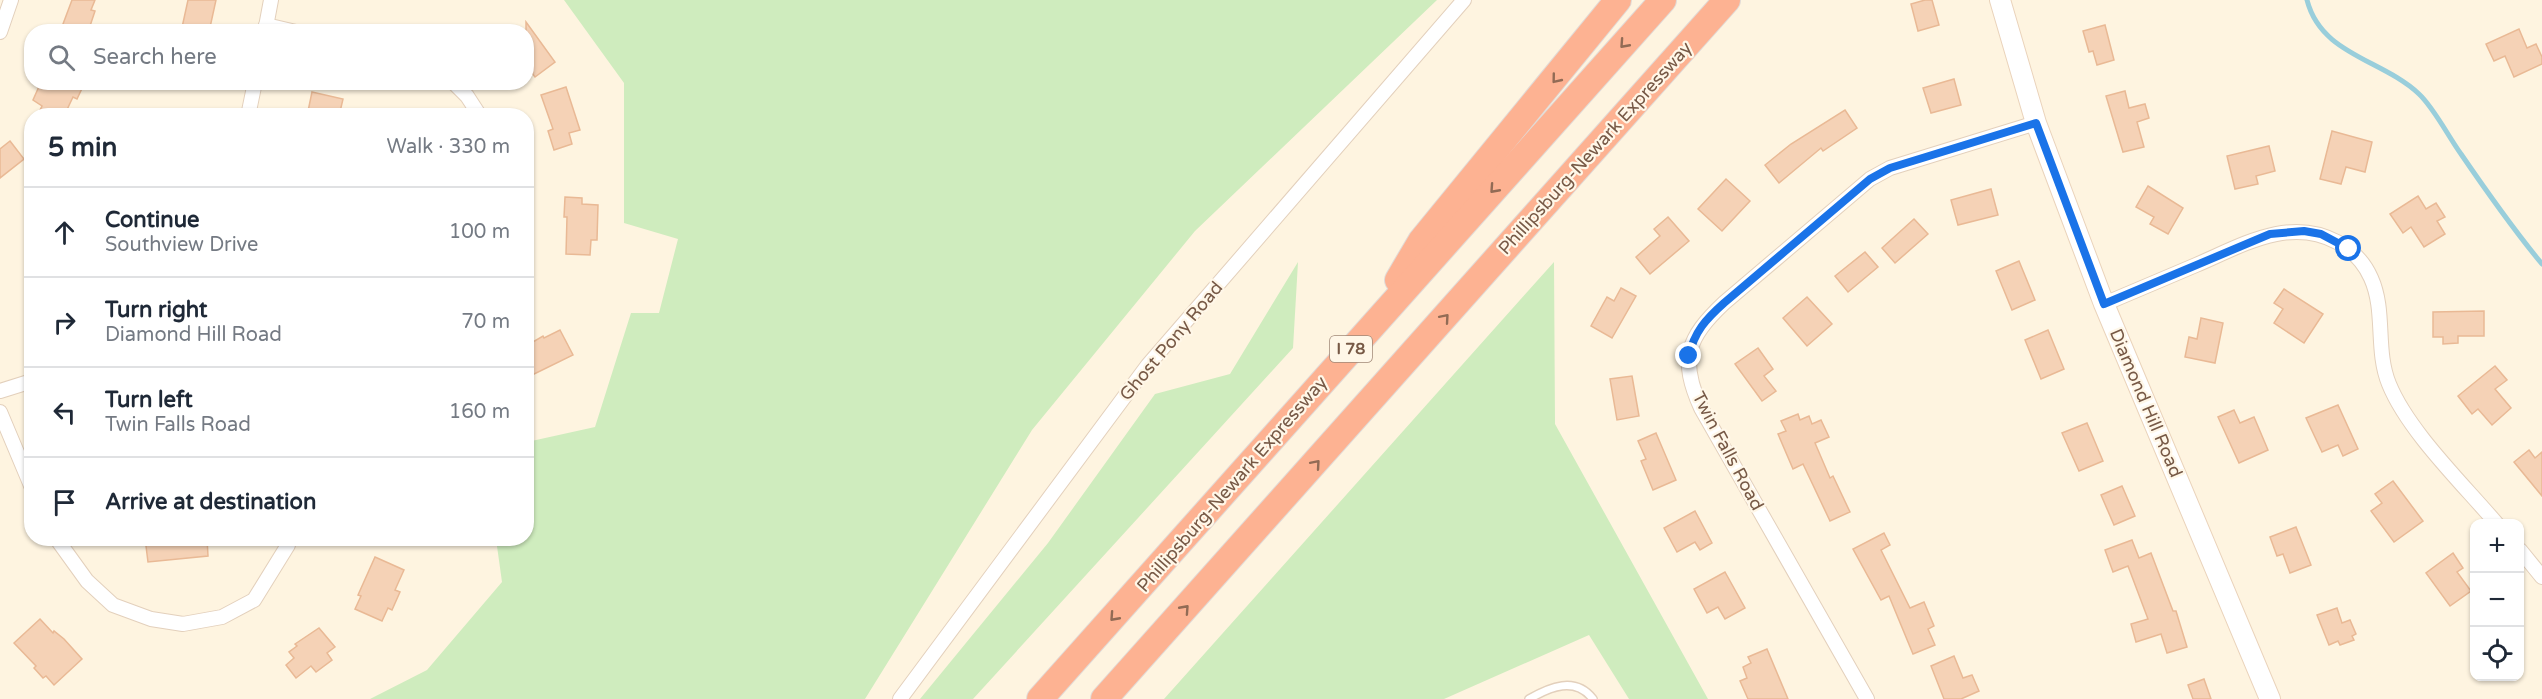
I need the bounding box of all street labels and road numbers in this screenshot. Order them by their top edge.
street label: Phillipsburg-Newark Expressway [1494,37,1697,259]
street label: Ghost Pony Road [1115,277,1227,405]
street label: Diamond Hill Road [2105,325,2187,481]
road number: I 78 [1330,336,1372,362]
street label: Phillipsburg-Newark Expressway [1132,371,1332,596]
street label: Twin Falls Road [1687,388,1769,514]

